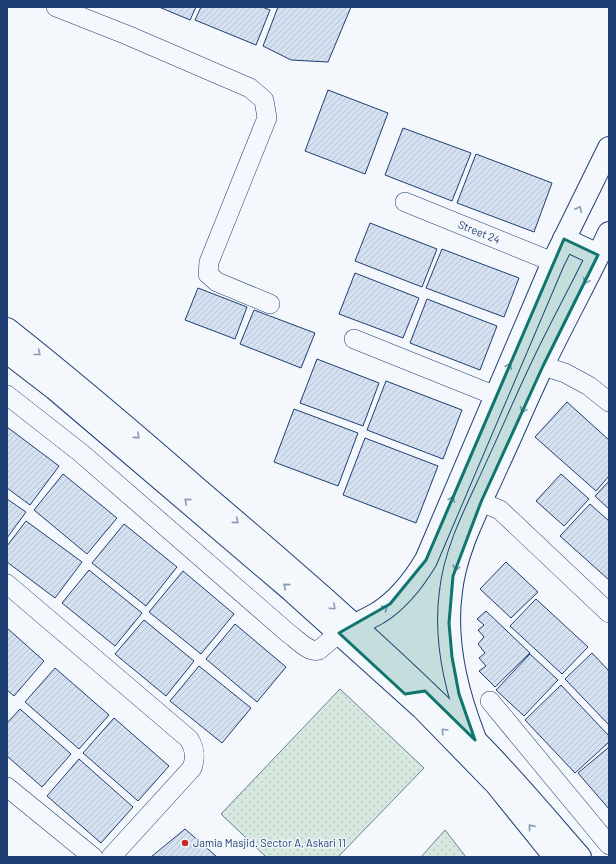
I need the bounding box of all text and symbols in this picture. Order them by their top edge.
one-way arrow [574,206,582,214]
street label: Street 24 [456,217,502,246]
one-way arrow [583,276,591,284]
one-way arrow [33,348,40,355]
one-way arrow [504,363,512,371]
one-way arrow [520,406,528,413]
one-way arrow [132,432,140,439]
one-way arrow [448,495,456,502]
one-way arrow [185,499,192,506]
one-way arrow [231,516,239,524]
one-way arrow [452,564,461,571]
one-way arrow [284,583,291,590]
one-way arrow [329,602,336,609]
one-way arrow [381,606,388,613]
one-way arrow [441,728,448,736]
one-way arrow [528,824,535,831]
place label: Jamia Masjid. Sector A, Askari 11 [193,836,346,849]
marker: Jamia Masjid. Sector A, Askari 11 [180,838,190,848]

